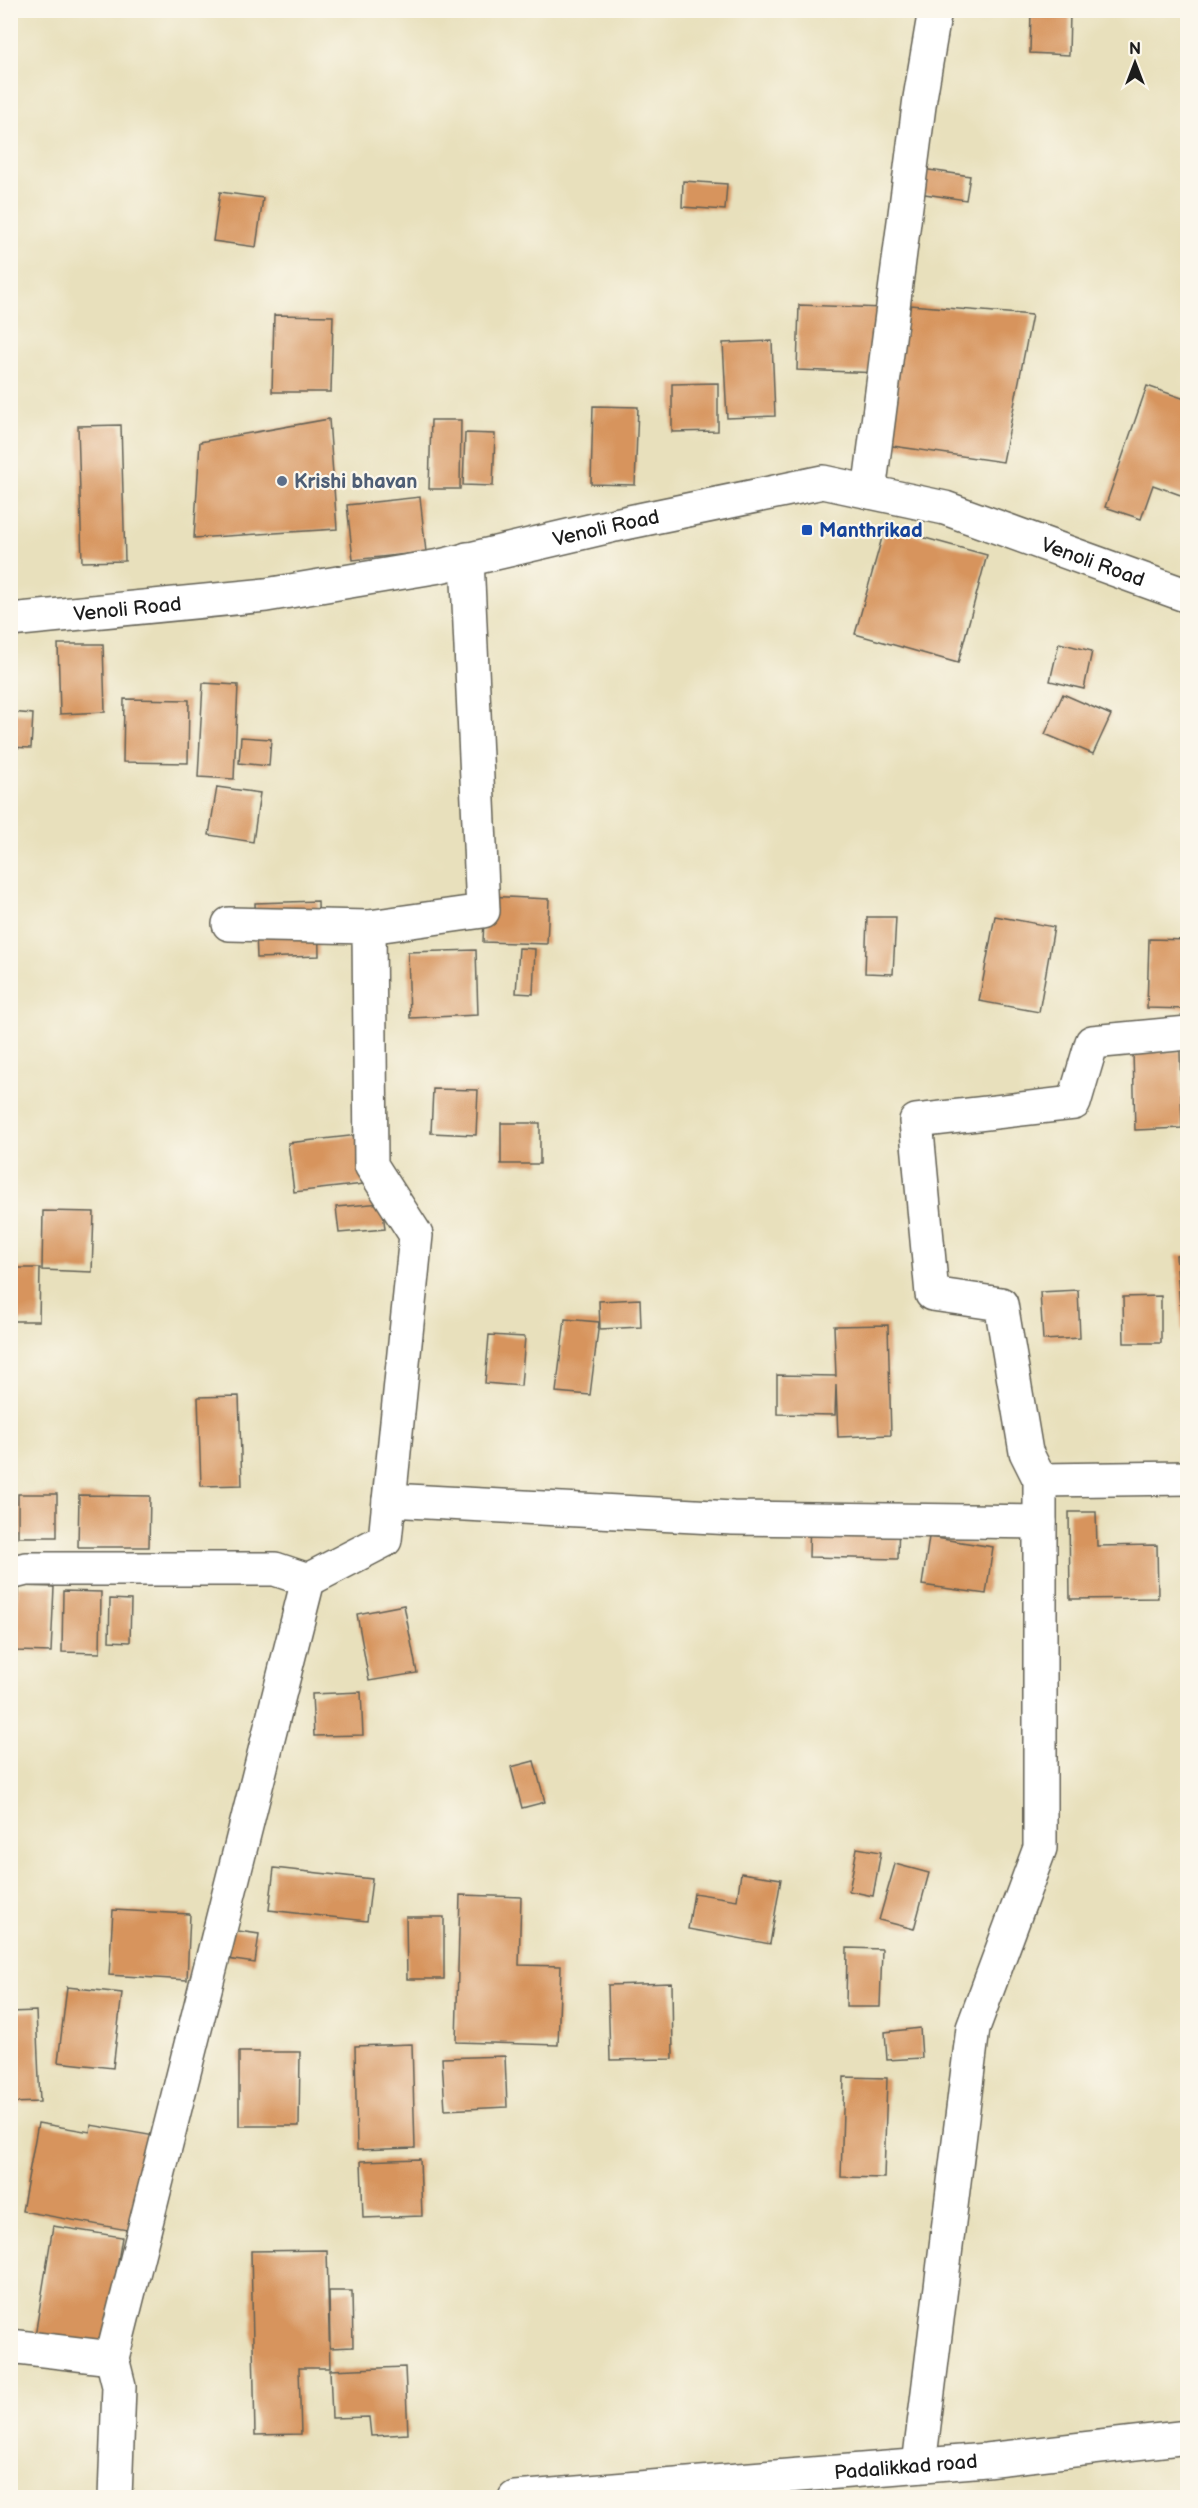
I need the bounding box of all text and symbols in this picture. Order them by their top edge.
north arrow [1105,33,1165,93]
text: N [1129,40,1141,59]
place label: Krishi bhavan [294,470,417,494]
marker: Krishi bhavan [275,474,289,488]
street label: Venoli Road [551,505,662,552]
place label: Manthrikad [819,519,923,543]
marker: Manthrikad [800,523,814,537]
street label: Venoli Road [1038,533,1148,592]
street label: Venoli Road [72,592,183,627]
street label: Padalikkad road [833,2450,978,2485]

